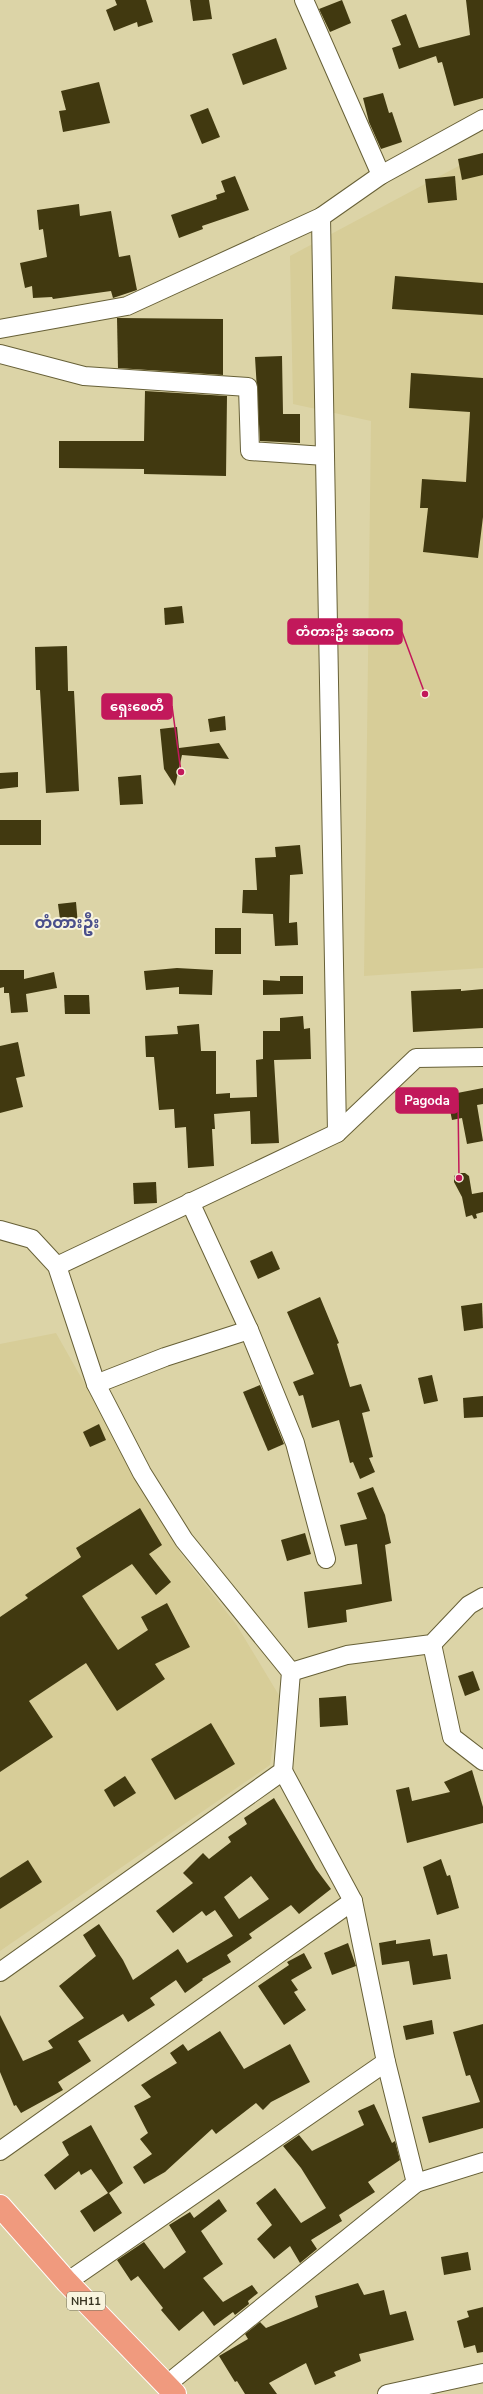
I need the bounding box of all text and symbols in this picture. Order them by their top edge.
callout: တံတားဦး အထက [288,619,402,644]
text: တံတားဦး အထက [296,623,394,642]
callout: ရှေးစေတီ [102,694,172,719]
text: ရှေးစေတီ [110,698,164,718]
district label: တံတားဦး [35,912,99,936]
callout: Pagoda [396,1088,458,1113]
text: Pagoda [404,1092,450,1110]
road number: NH11 [67,2292,105,2310]

